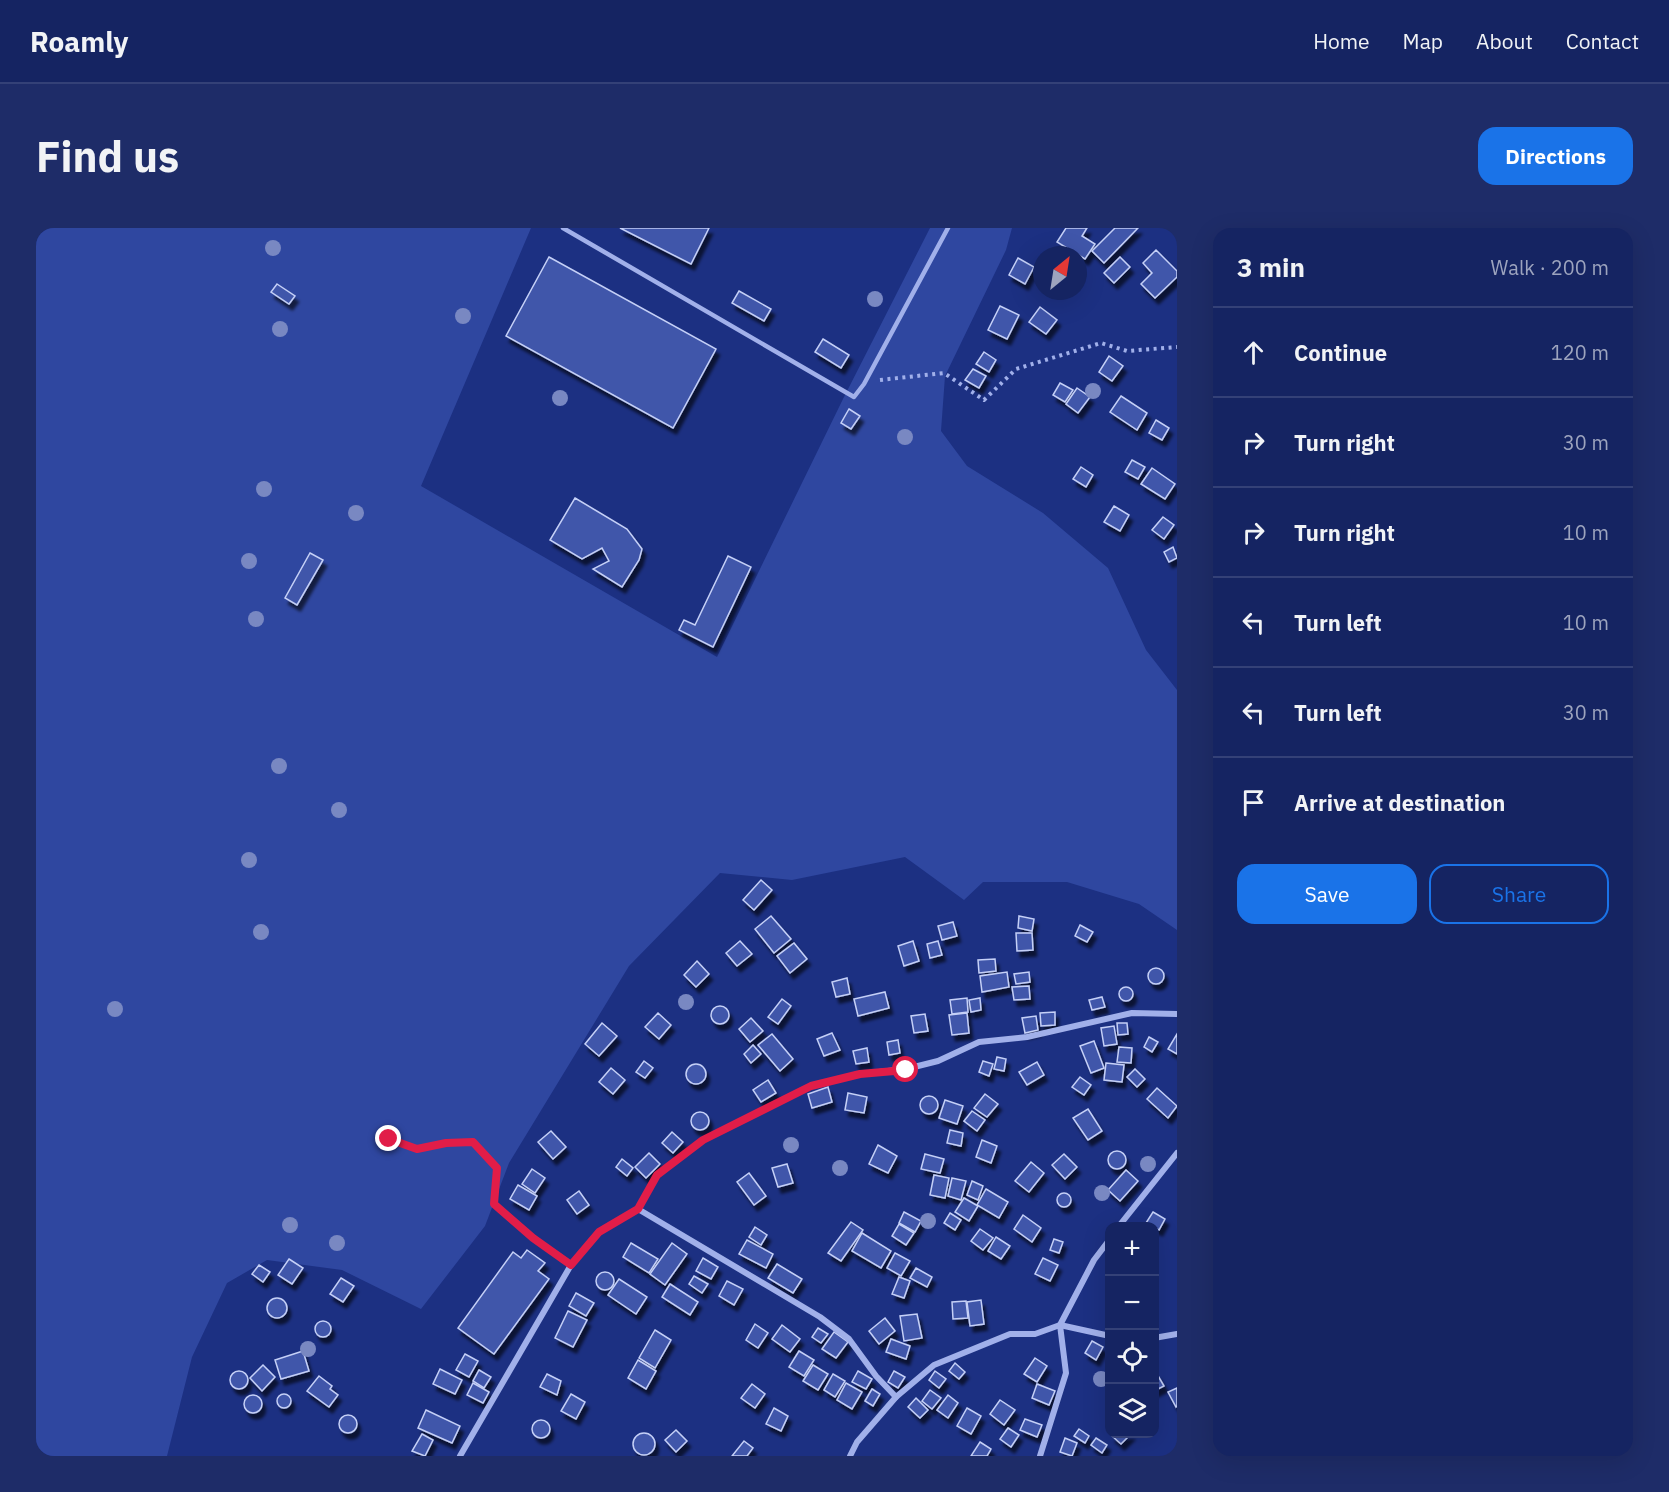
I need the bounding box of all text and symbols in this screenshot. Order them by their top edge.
text: Roamly [30,23,128,60]
text: Home [1313,27,1370,55]
text: Map [1403,27,1443,55]
text: About [1476,27,1533,55]
text: Contact [1566,27,1639,55]
button: Directions [1478,127,1633,185]
text: Find us [36,129,179,184]
north arrow [1033,246,1087,300]
text: 3 min [1237,250,1305,284]
text: Walk · 200 m [1491,254,1609,281]
icon: ahead [1237,336,1270,369]
text: Continue [1294,338,1387,367]
text: 120 m [1551,339,1609,366]
icon: right [1237,426,1270,459]
text: Turn right [1294,428,1395,457]
text: 30 m [1563,429,1609,456]
icon: right [1237,516,1270,549]
text: Turn right [1294,518,1395,547]
text: 10 m [1563,519,1609,546]
icon: left [1237,606,1270,639]
text: Turn left [1294,608,1382,637]
text: 10 m [1563,609,1609,636]
icon: left [1237,696,1270,729]
text: Turn left [1294,698,1382,727]
text: 30 m [1563,699,1609,726]
icon: arrive [1237,786,1270,819]
text: Arrive at destination [1294,788,1505,817]
button: Save [1237,864,1417,924]
button: Share [1429,864,1609,924]
route start [892,1056,918,1082]
route end [375,1125,401,1151]
map controls [1105,1222,1159,1438]
button: + [1105,1222,1159,1276]
button: − [1105,1276,1159,1330]
button: locate [1105,1330,1159,1384]
button: layers [1105,1384,1159,1438]

